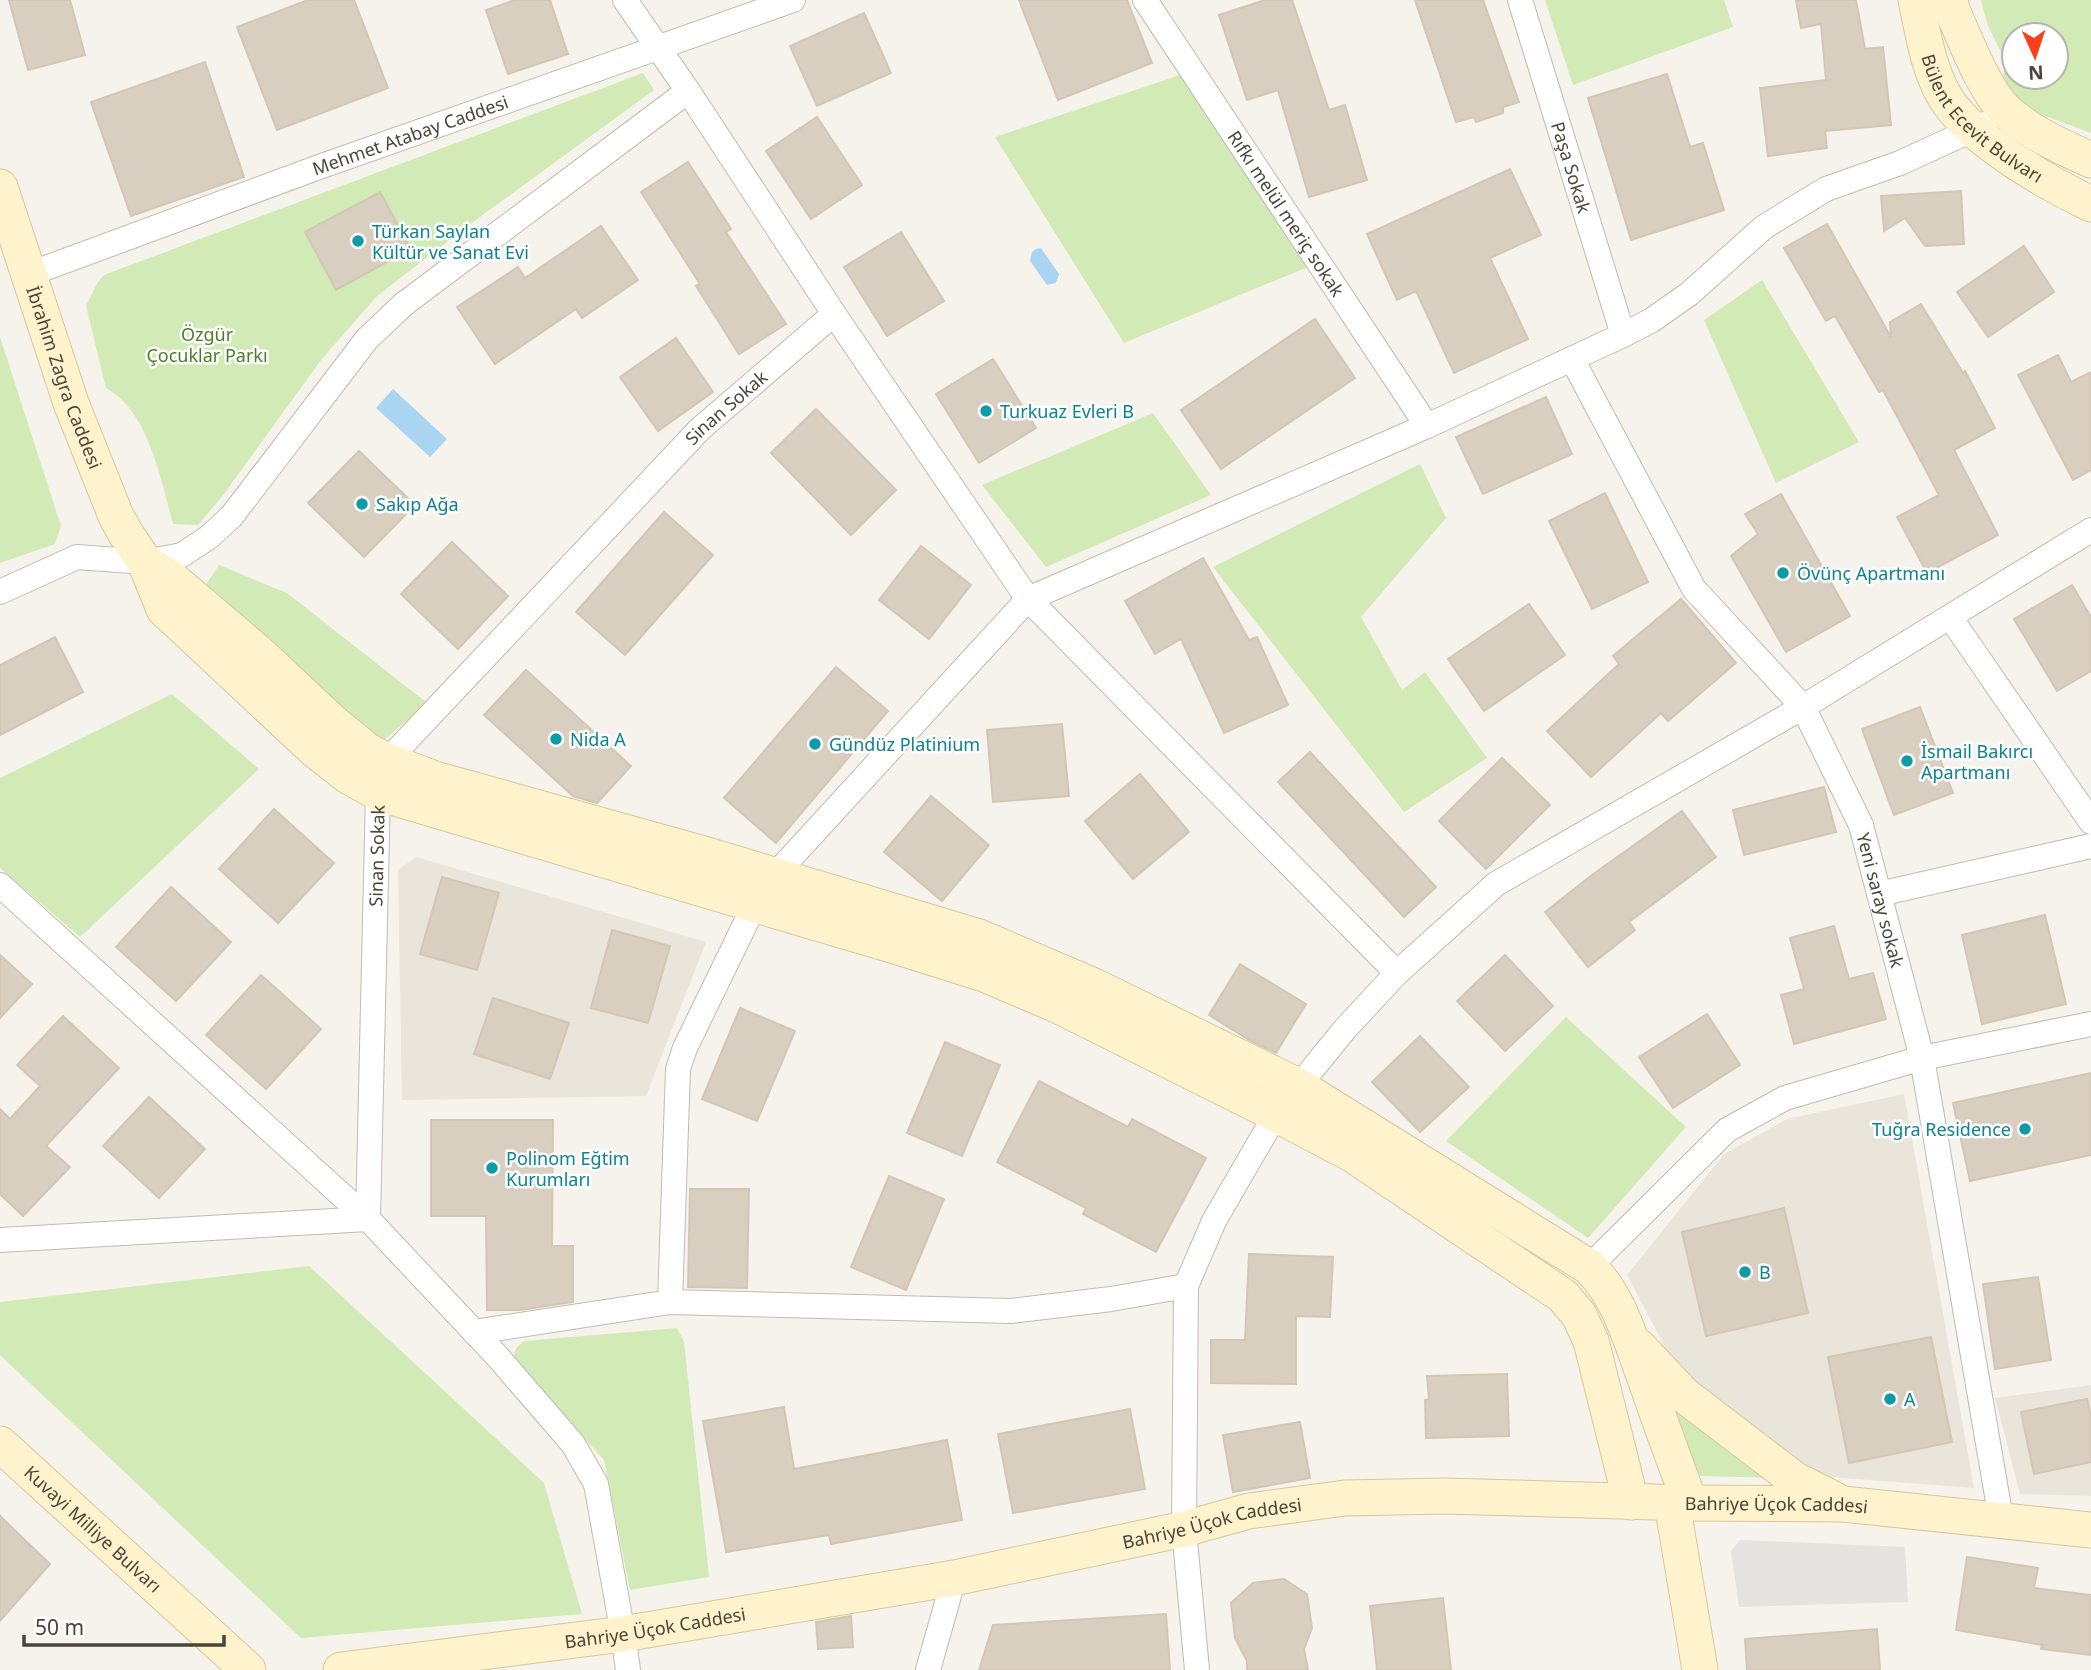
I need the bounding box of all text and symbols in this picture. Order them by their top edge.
north arrow [2000,21,2070,91]
street label: Bülent Ecevit Bulvarı [1916,51,2047,188]
text: N [2027,60,2044,86]
street label: Mehmet Atabay Caddesi [309,89,511,180]
street label: Paşa Sokak [1546,119,1597,216]
street label: Rıfkı melül meriç sokak [1223,126,1350,301]
place label: Türkan Saylan Kültür ve Sanat Evi [372,219,529,264]
marker: Türkan Saylan Kültür ve Sanat Evi [350,233,366,249]
street label: İbrahim Zagra Caddesi [21,283,108,472]
park label: Özgür Çocuklar Parkı [146,322,268,367]
street label: Sinan Sokak [680,365,772,450]
place label: Turkuaz Evleri B [1000,399,1134,423]
marker: Turkuaz Evleri B [978,403,994,419]
place label: Sakıp Ağa [376,492,459,516]
marker: Sakıp Ağa [354,496,370,512]
place label: Övünç Apartmanı [1797,561,1945,585]
marker: Övünç Apartmanı [1775,565,1791,581]
place label: Nida A [570,727,626,751]
marker: Nida A [548,731,564,747]
place label: Gündüz Platinium [829,732,980,756]
marker: Gündüz Platinium [807,736,823,752]
place label: İsmail Bakırcı Apartmanı [1921,739,2033,784]
marker: İsmail Bakırcı Apartmanı [1899,753,1915,769]
street label: Sinan Sokak [363,804,390,907]
street label: Yeni saray sokak [1851,830,1910,970]
place label: Tuğra Residence [1872,1117,2011,1141]
marker: Tuğra Residence [2017,1121,2033,1137]
place label: Polinom Eğtim Kurumları [506,1146,630,1191]
marker: Polinom Eğtim Kurumları [484,1160,500,1176]
place label: B [1759,1260,1771,1284]
marker: B [1737,1264,1753,1280]
place label: A [1904,1387,1916,1411]
marker: A [1882,1391,1898,1407]
street label: Kuvayi Milliye Bulvarı [19,1460,167,1598]
street label: Bahriye Üçok Caddesi [1685,1491,1869,1519]
street label: Bahriye Üçok Caddesi [1120,1492,1303,1554]
street label: Bahriye Üçok Caddesi [563,1601,748,1653]
scale bar [24,1604,224,1648]
text: 50 m [35,1613,84,1641]

